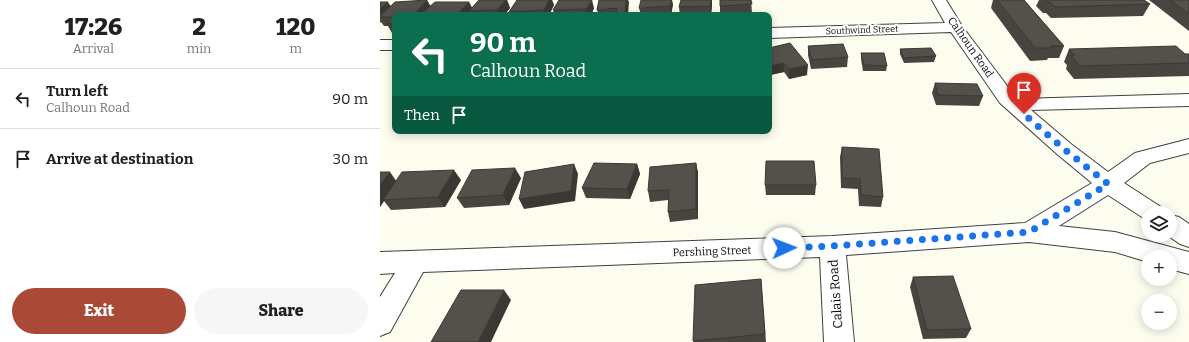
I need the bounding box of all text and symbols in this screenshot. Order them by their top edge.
text: 17:26 [65,13,122,41]
text: 2 [192,13,206,41]
text: 120 [276,13,315,41]
street label: Calhoun Road [945,14,997,81]
street label: Southwind Street [826,24,899,36]
text: 90 m [470,26,536,59]
icon: left [404,28,456,80]
text: Arrival [73,41,114,56]
text: min [187,41,211,56]
text: m [289,41,302,56]
text: Calhoun Road [470,60,586,82]
pin [1007,73,1041,114]
icon: arrive [1013,79,1035,101]
text: Turn left [46,82,108,100]
icon: left [12,88,34,110]
text: 90 m [332,90,368,108]
text: Calhoun Road [46,100,130,115]
icon: arrive [448,104,470,126]
text: Then [404,106,440,124]
icon: arrive [12,148,34,170]
text: Arrive at destination [46,150,193,168]
text: 30 m [333,150,368,168]
map controls [1141,206,1177,330]
button: layers [1141,206,1177,242]
position arrow [763,227,805,269]
street label: Pershing Street [672,244,752,259]
button: + [1141,250,1177,286]
street label: Calais Road [826,259,845,329]
button: Exit [12,288,186,334]
button: Share [194,288,368,334]
button: − [1141,294,1177,330]

